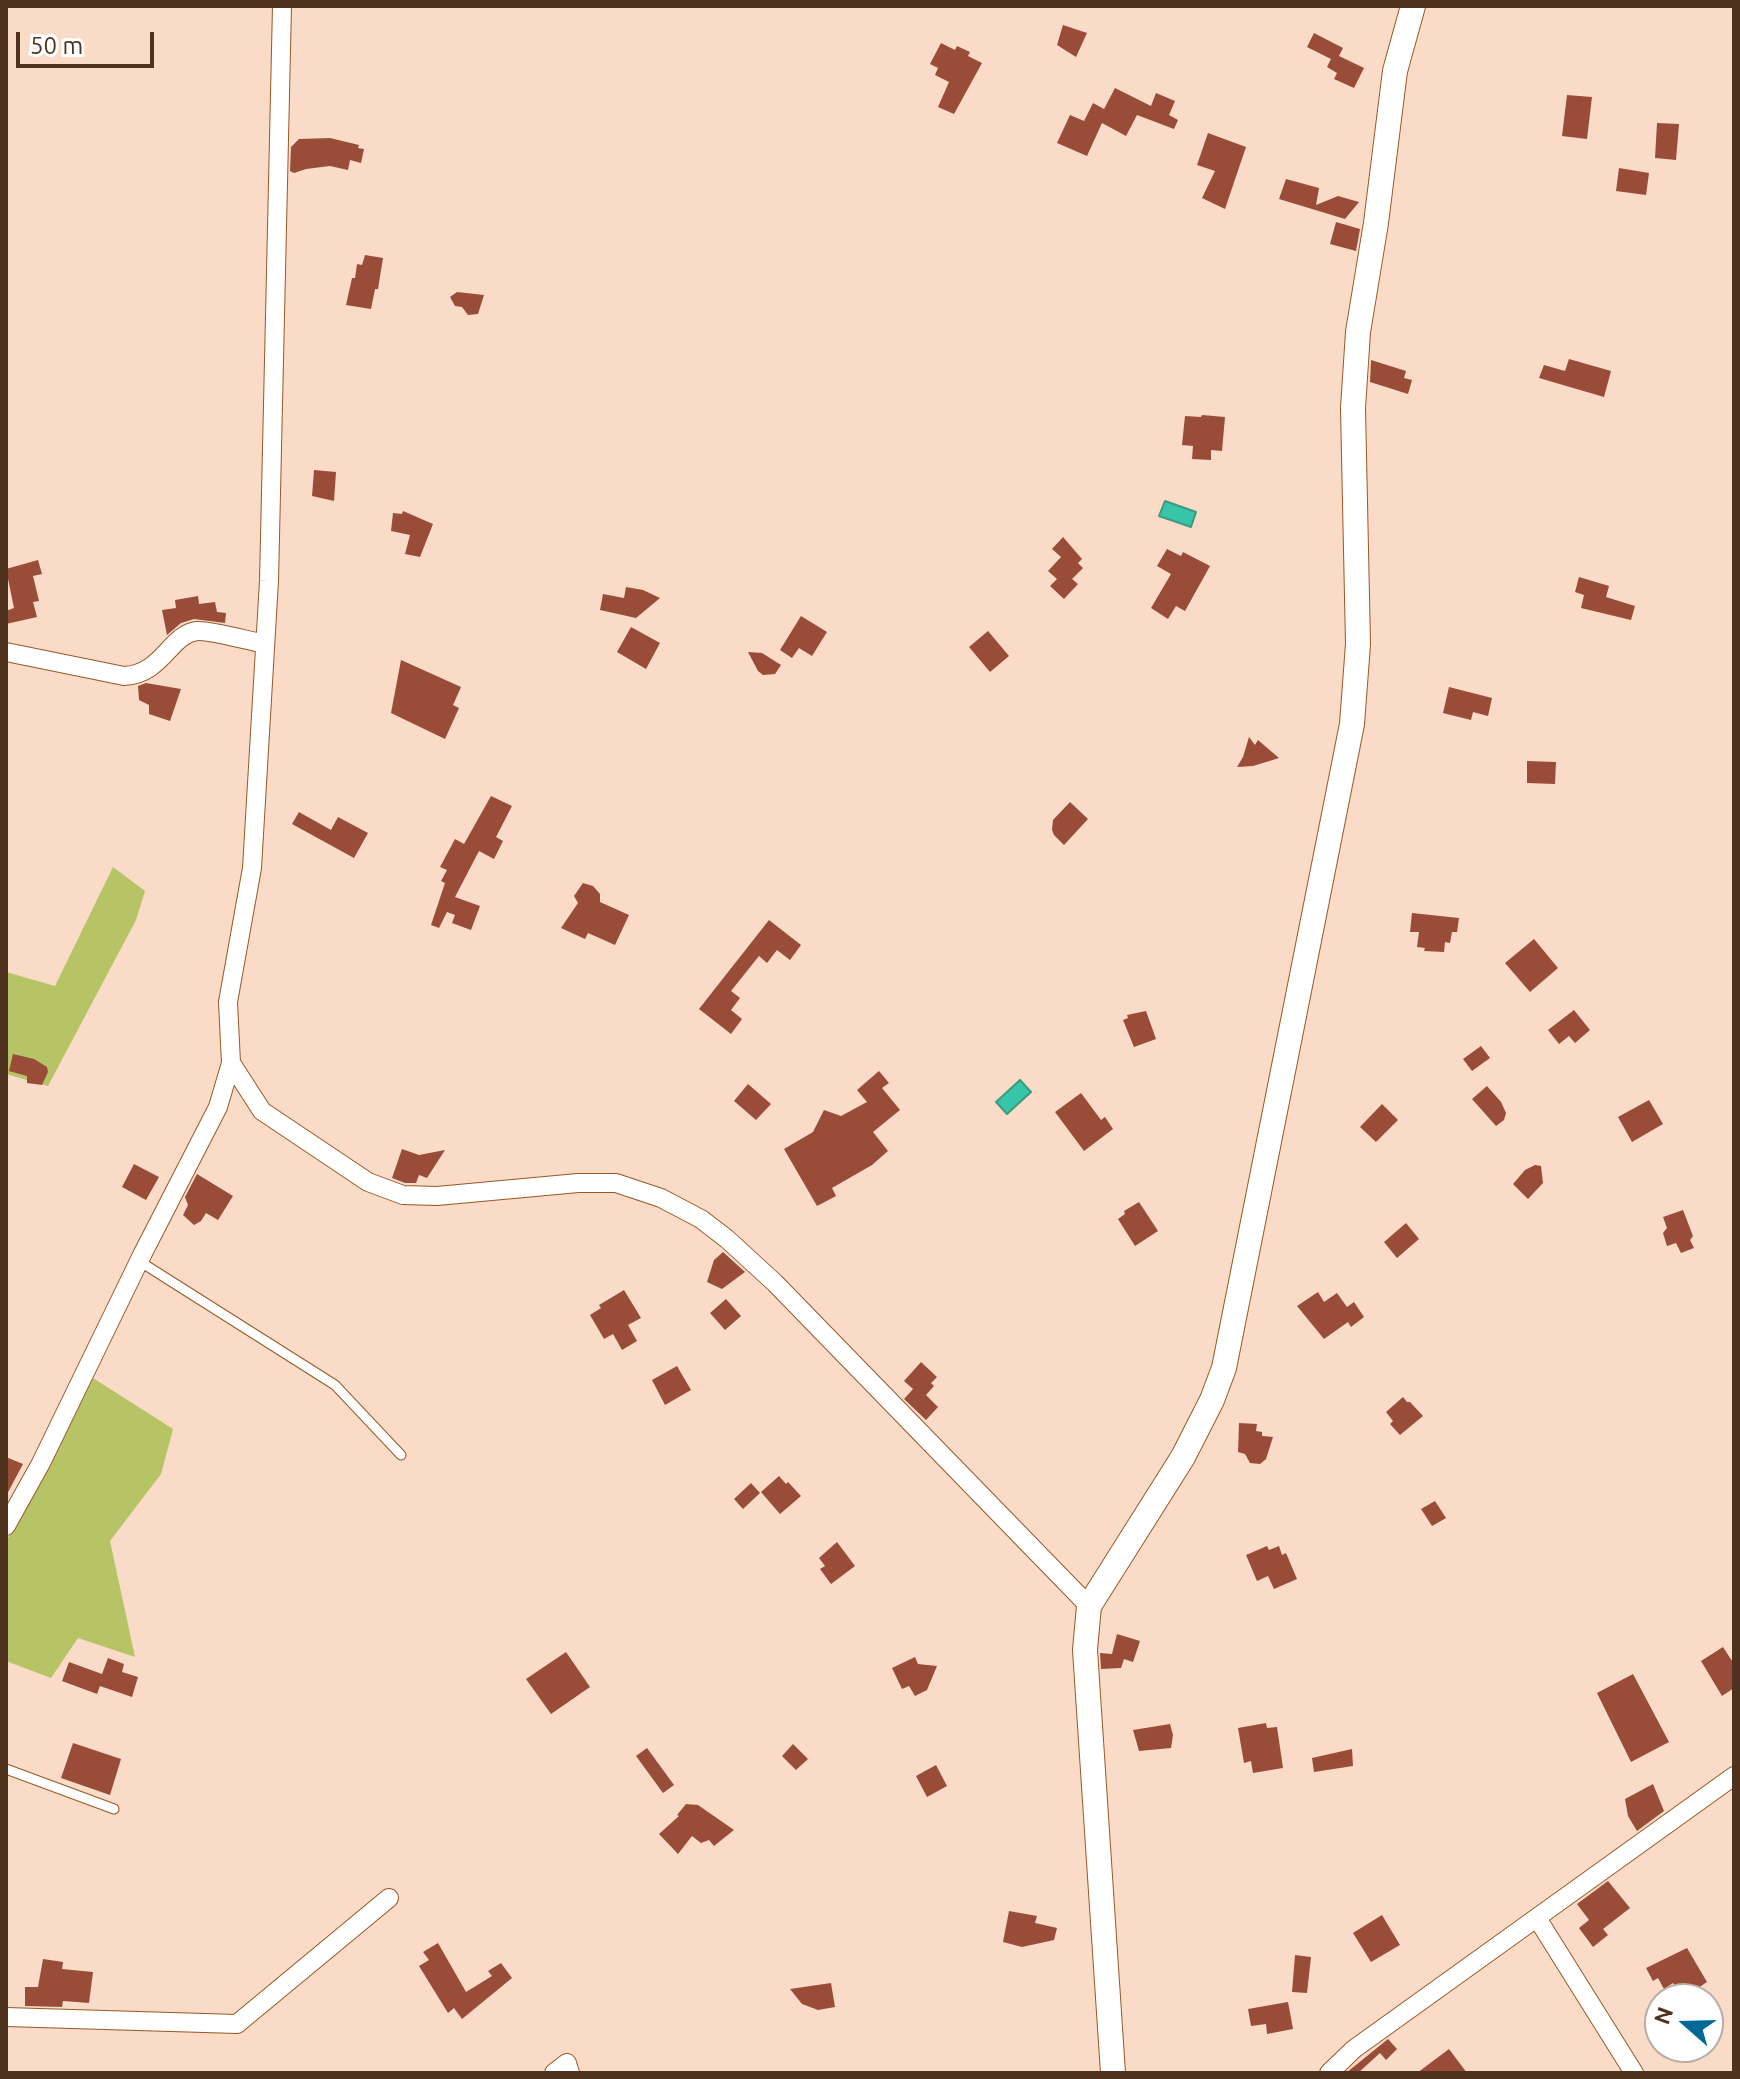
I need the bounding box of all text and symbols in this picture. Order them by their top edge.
scale bar [20,16,158,66]
text: 50 m [30,32,83,59]
north arrow [1644,1983,1724,2063]
text: N [1648,2003,1677,2027]

